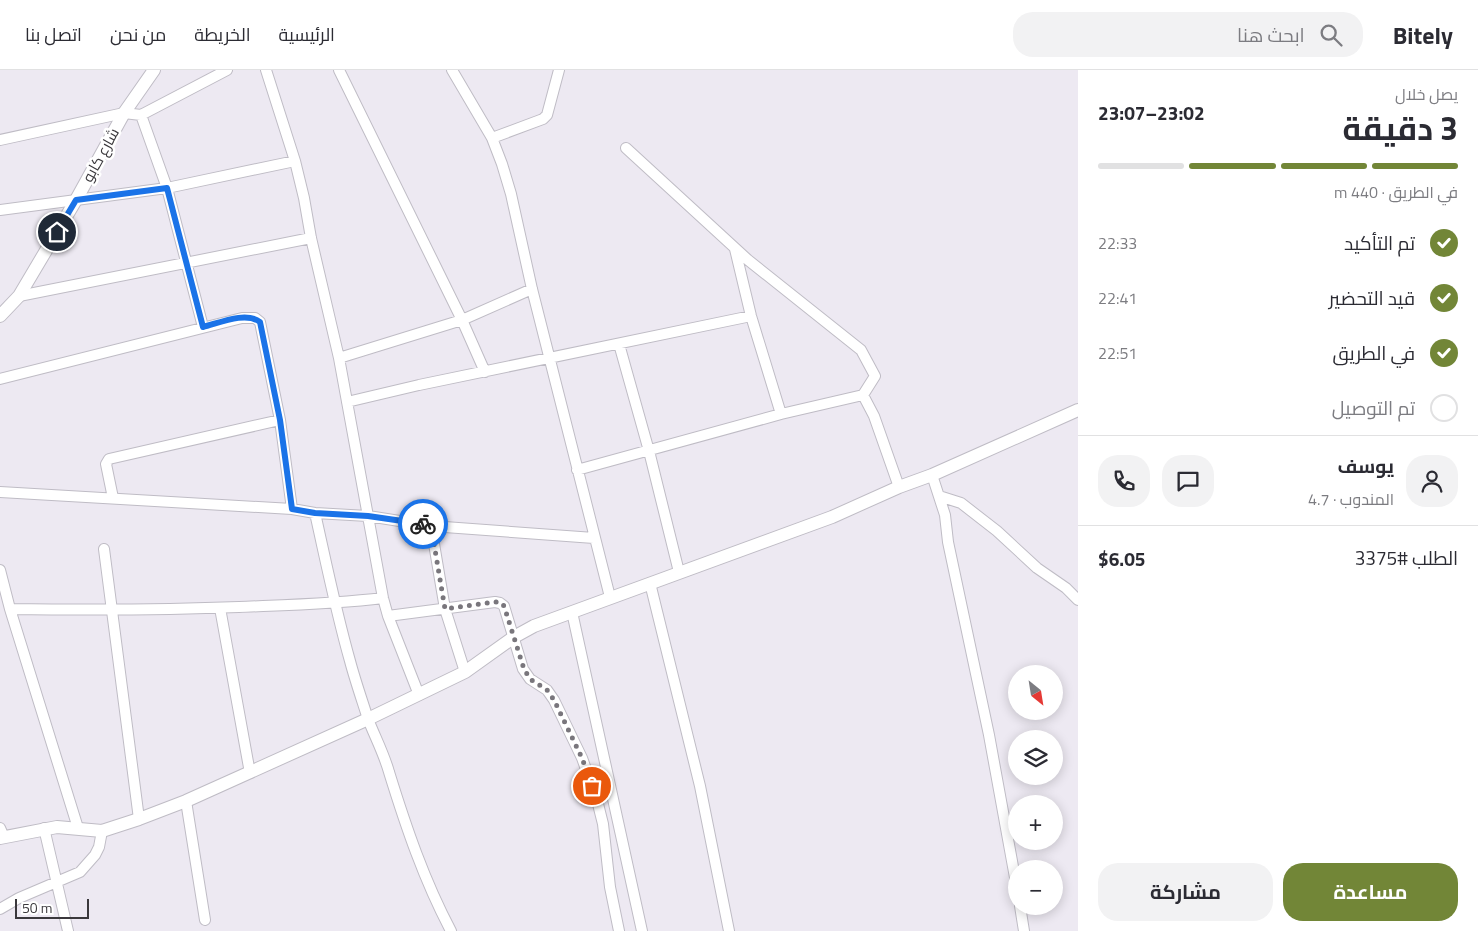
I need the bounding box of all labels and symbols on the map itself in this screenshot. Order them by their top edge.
street label: شارع كابو [76,123,125,186]
pin [36,211,78,253]
courier [398,499,448,549]
north arrow [1008,665,1062,720]
pin [571,765,613,807]
scale bar [15,896,89,919]

